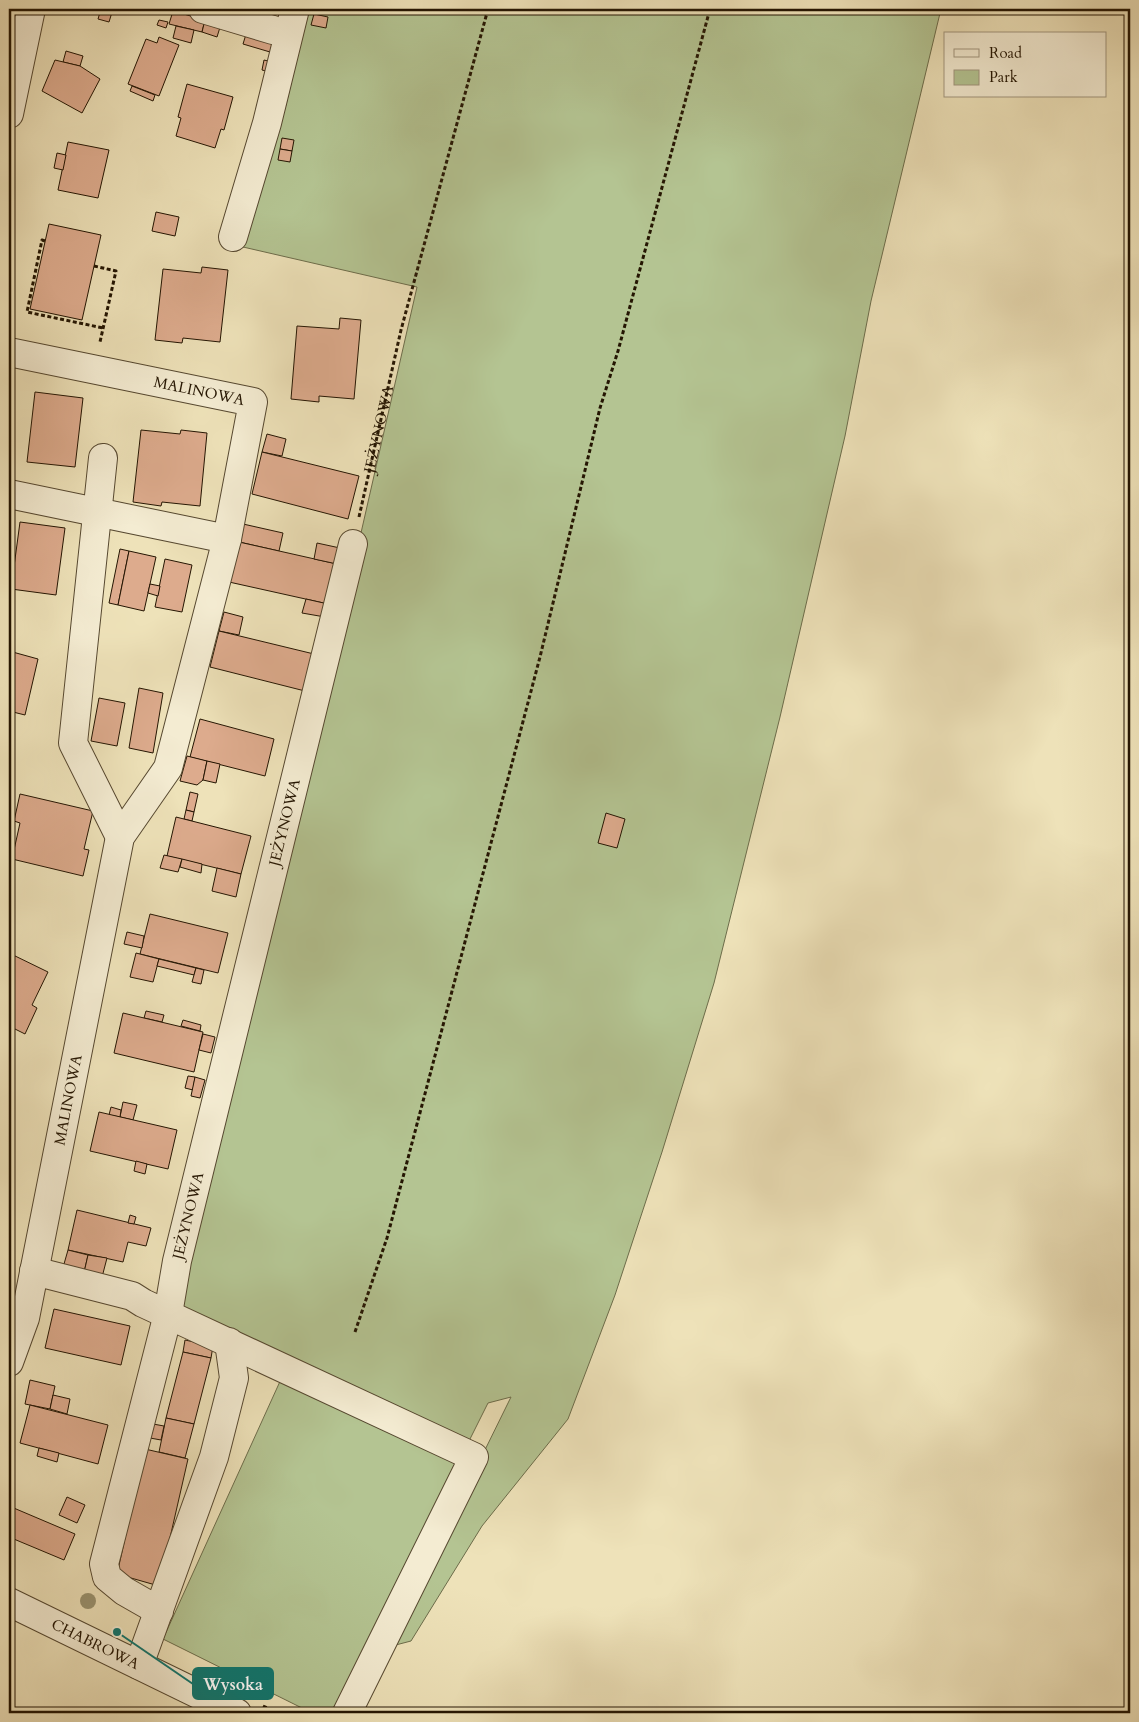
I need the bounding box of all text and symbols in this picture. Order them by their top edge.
legend [944,32,1106,98]
text: Road [989,43,1022,63]
text: Park [989,67,1018,87]
street label: MALINOWA [152,372,246,410]
street label: JEŻYNOWA [359,383,398,477]
street label: JEŻYNOWA [264,776,305,870]
street label: MALINOWA [49,1053,87,1147]
street label: JEŻYNOWA [167,1170,209,1264]
street label: CHABROWA [48,1614,143,1674]
callout: Wysoka [193,1668,273,1699]
text: Wysoka [202,1674,263,1696]

